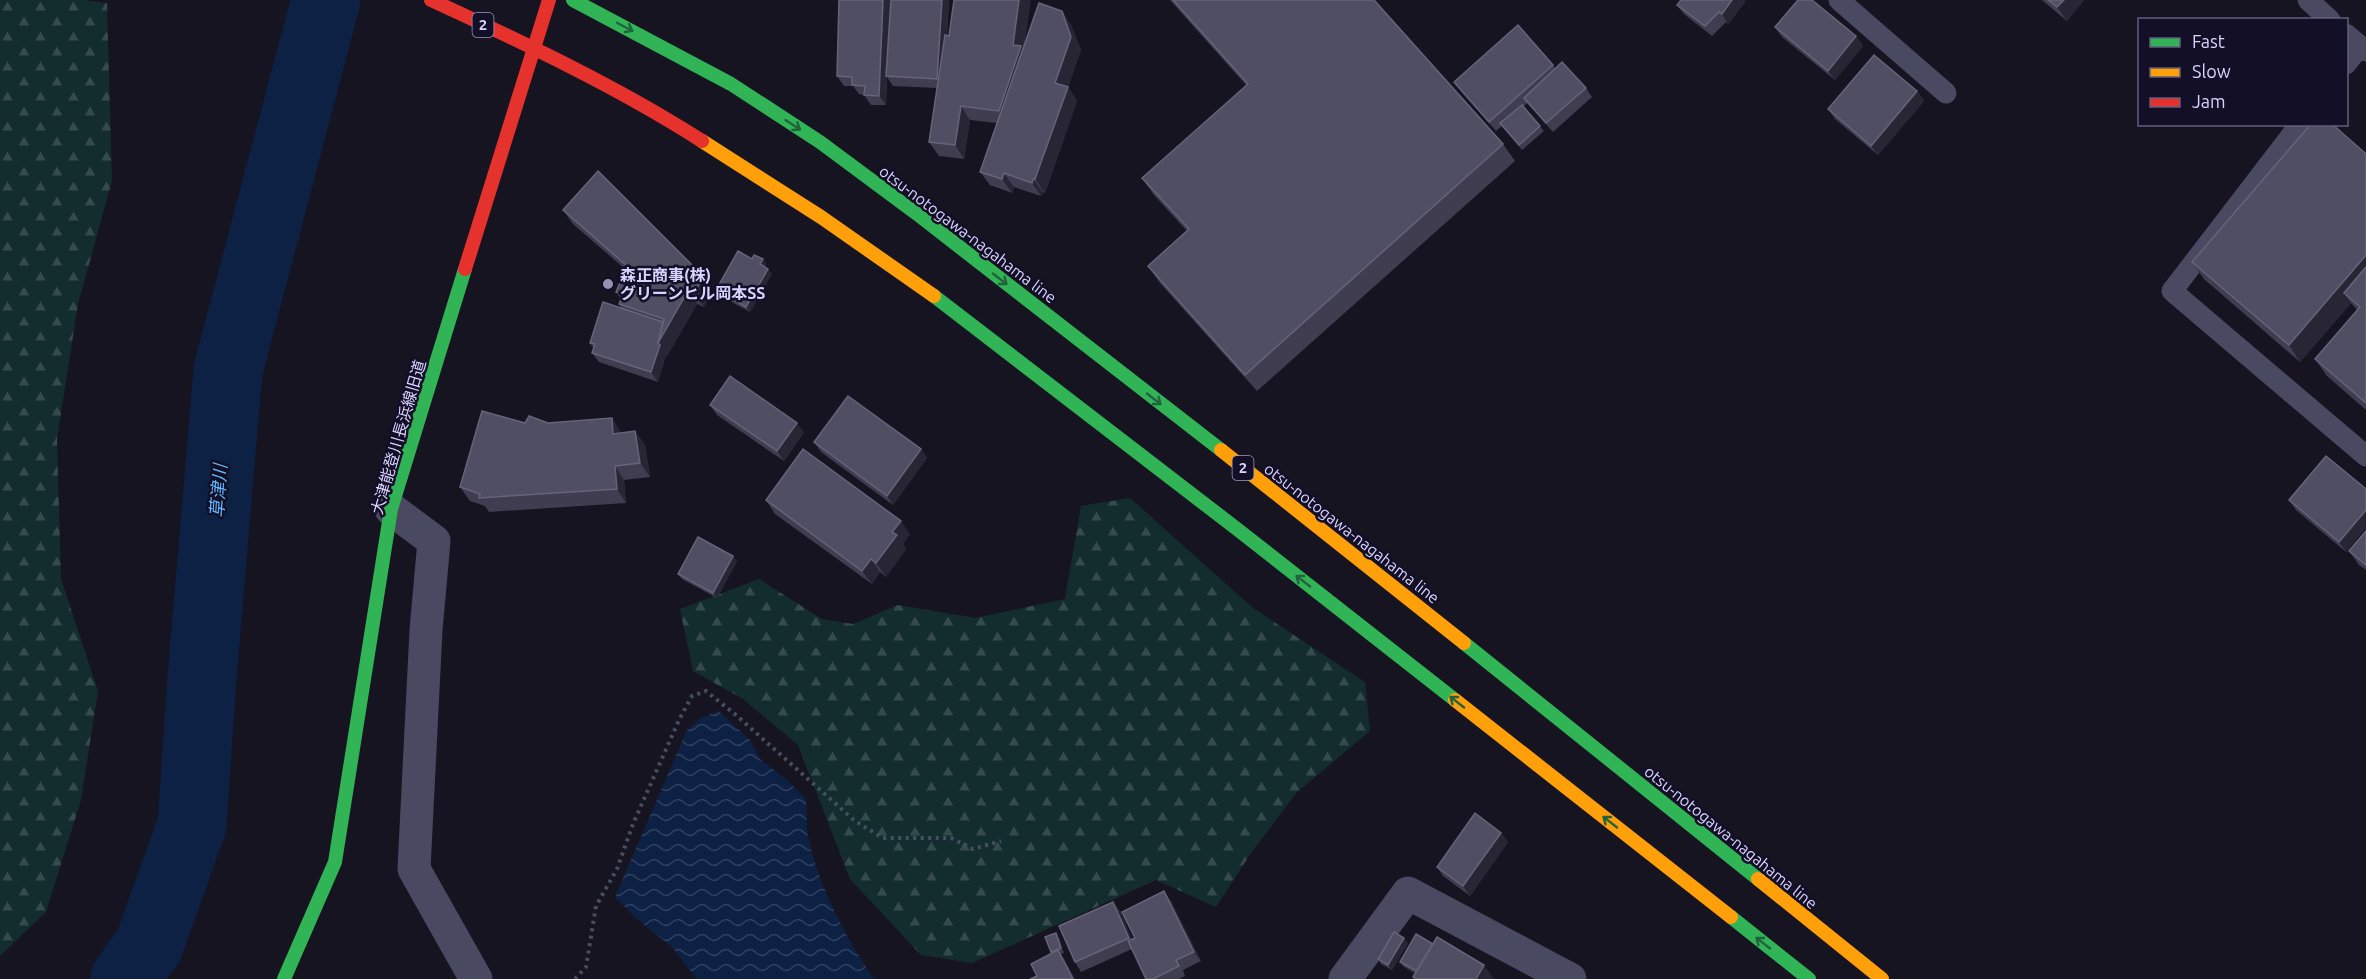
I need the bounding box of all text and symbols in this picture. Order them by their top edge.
road number: 2 [472,13,494,37]
legend [2138,18,2348,126]
one-way arrow [615,22,633,33]
text: Fast [2192,31,2225,51]
text: Slow [2192,61,2231,81]
text: Jam [2192,91,2226,111]
one-way arrow [785,119,801,131]
street label: otsu-notogawa-nagahama line [876,162,1060,306]
place label: 森正商事(株) グリーンヒル岡本SS [620,266,765,302]
one-way arrow [992,272,1008,285]
marker: 森正商事(株) グリーンヒル岡本SS [601,277,615,291]
street label: 大津能登川長浜線旧道 [367,358,429,516]
one-way arrow [1146,392,1162,405]
road number: 2 [1232,456,1254,480]
street label: otsu-notogawa-nagahama line [1261,459,1443,607]
water label: 草津川 [206,461,230,519]
one-way arrow [1295,575,1311,588]
one-way arrow [1449,695,1465,708]
street label: otsu-notogawa-nagahama line [1641,762,1821,912]
one-way arrow [1602,816,1618,829]
one-way arrow [1756,936,1772,949]

